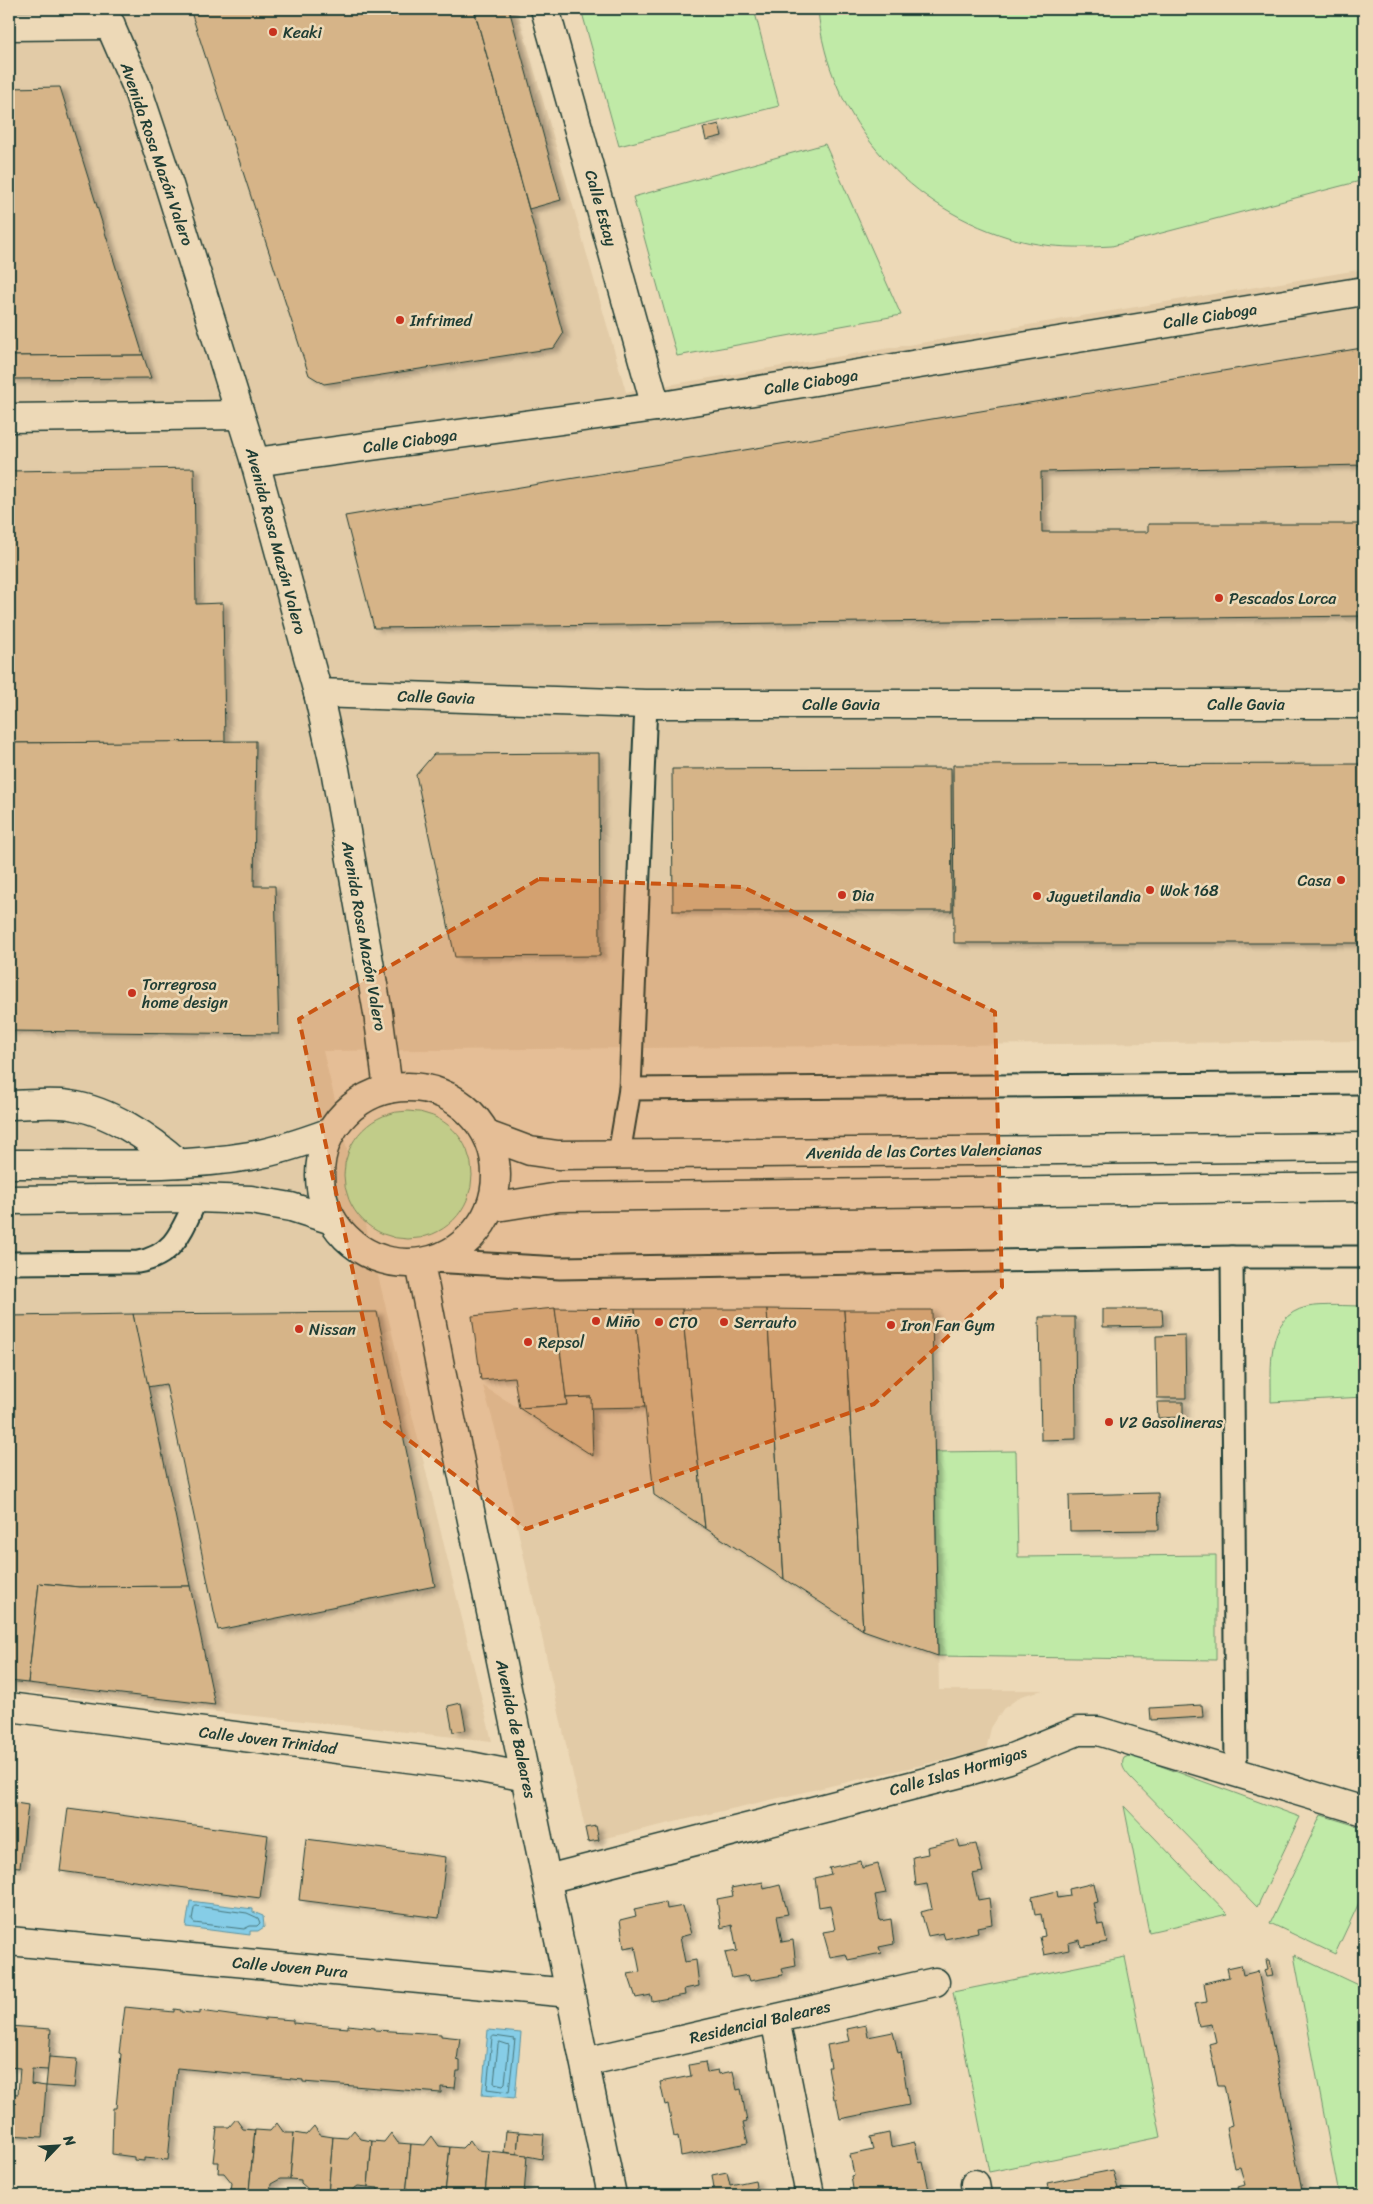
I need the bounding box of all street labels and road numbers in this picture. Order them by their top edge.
street label: Avenida Rosa Mazón Valero [112,57,202,250]
street label: Calle Estay [576,166,626,250]
street label: Calle Ciaboga [1161,294,1259,338]
street label: Calle Ciaboga [762,360,860,404]
street label: Calle Ciaboga [361,420,459,462]
street label: Avenida Rosa Mazón Valero [237,443,315,638]
street label: Calle Gavia [397,681,476,713]
street label: Calle Gavia [802,690,881,719]
street label: Calle Gavia [1207,690,1286,719]
street label: Avenida Rosa Mazón Valero [333,838,395,1033]
street label: Avenida de las Cortes Valencianas [805,1134,1043,1168]
street label: Avenida de Baleares [487,1656,545,1802]
street label: Calle Joven Trinidad [197,1717,340,1763]
street label: Calle Islas Hormigas [886,1737,1031,1804]
street label: Calle Joven Pura [231,1948,349,1986]
street label: Residencial Baleares [686,1992,834,2052]

